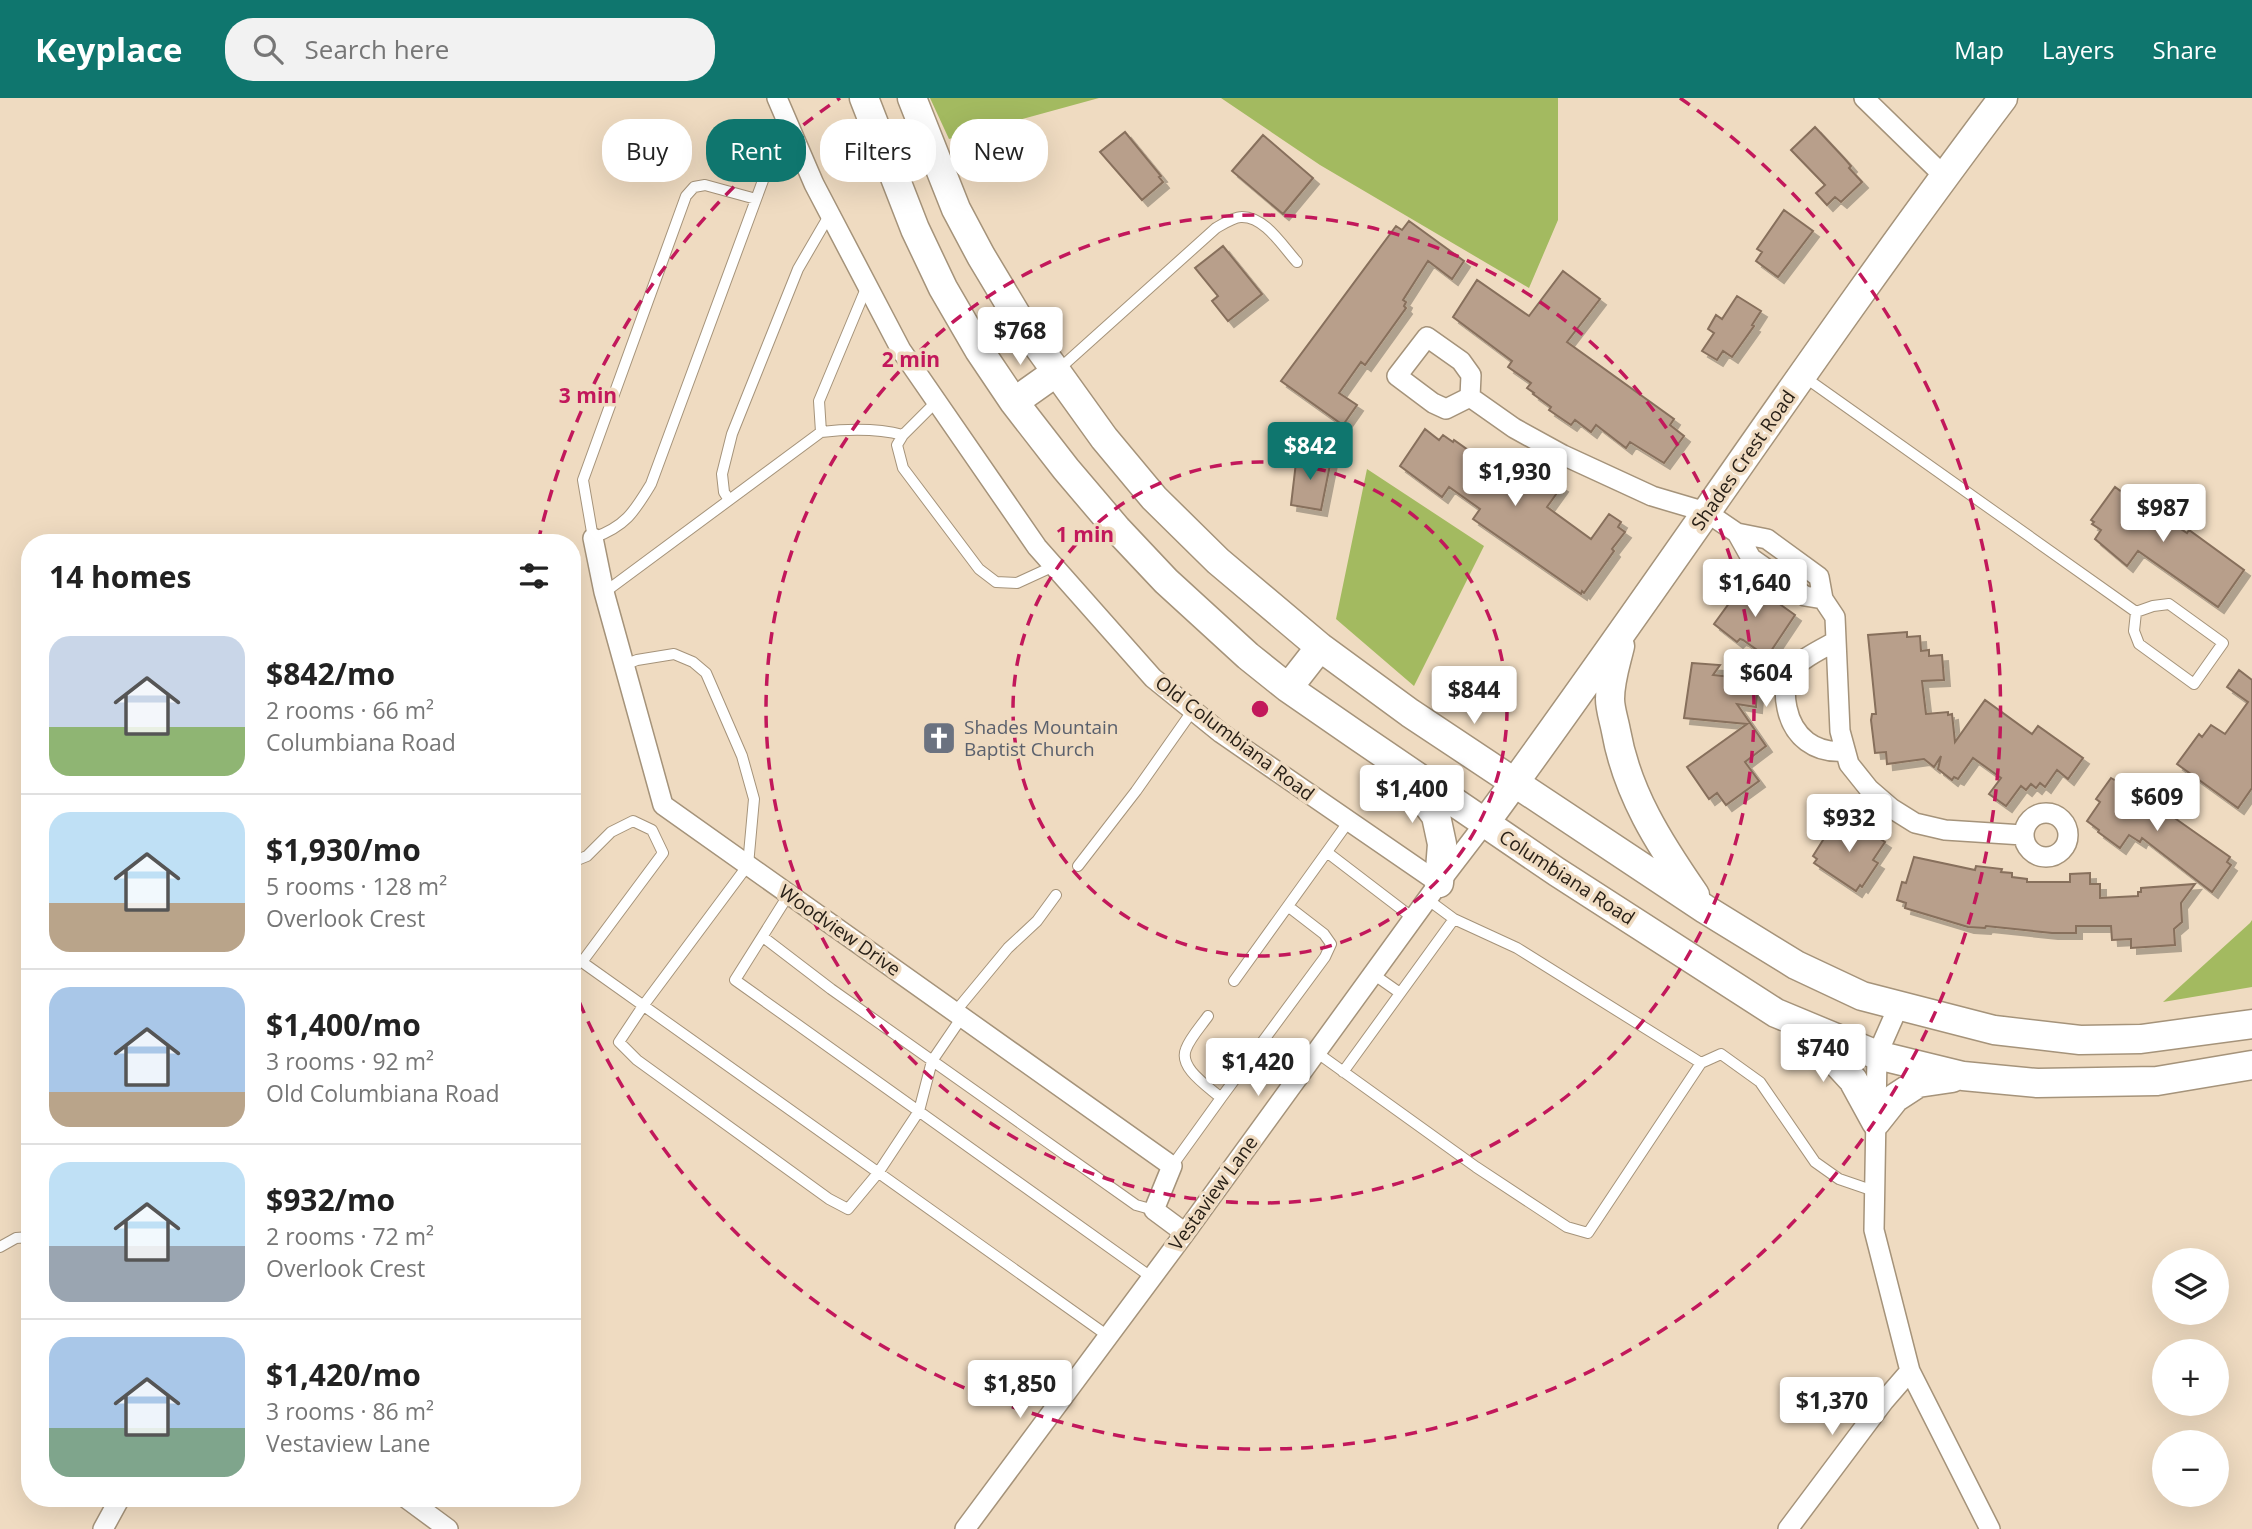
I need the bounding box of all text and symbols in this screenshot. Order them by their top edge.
search box [225,18,715,81]
text: Keyplace [35,27,183,72]
icon: search [249,30,287,68]
text: Search here [305,31,449,67]
text: Map [1954,33,2004,66]
text: Layers [2042,33,2115,66]
text: Share [2153,33,2217,66]
chip: Buy [602,119,692,182]
chip: Rent [706,119,806,182]
chip: Filters [820,119,936,182]
chip: New [950,119,1048,182]
pin: $768 [979,308,1061,367]
text: $768 [994,314,1046,346]
text: 2 min [882,345,940,373]
text: 3 min [559,381,617,409]
street label: Shades Crest Road [1685,385,1801,535]
pin: $842 [1269,422,1351,482]
text: $842 [1284,429,1336,461]
pin: $1,930 [1458,448,1572,508]
text: $1,930 [1479,455,1551,487]
pin: $987 [2122,484,2204,544]
text: $987 [2137,491,2189,523]
text: 1 min [1056,520,1114,548]
text: 14 homes [49,556,192,597]
icon: filters [515,557,553,595]
pin: $1,640 [1698,560,1812,619]
text: $1,640 [1719,566,1791,598]
pin: $604 [1725,650,1807,709]
text: $842/mo [266,653,395,694]
text: $604 [1740,656,1792,688]
icon: home [105,664,189,748]
pin: $844 [1433,666,1515,726]
street label: Old Columbiana Road [1150,670,1320,806]
text: $844 [1448,673,1500,705]
text: 2 rooms · 66 m² [266,694,434,726]
centre of rings [1248,697,1272,721]
place label: Shades Mountain Baptist Church [964,714,1119,762]
church icon: Shades Mountain Baptist Church [920,719,958,757]
text: Columbiana Road [266,726,456,758]
pin: $1,400 [1355,766,1469,825]
text: $1,400 [1376,772,1448,804]
pin: $609 [2116,774,2198,833]
text: $609 [2131,780,2183,812]
pin: $932 [1808,794,1890,854]
text: $932 [1823,801,1875,833]
street label: Columbiana Road [1494,823,1640,931]
text: $1,930/mo [266,829,421,870]
icon: home [105,840,189,924]
text: 5 rooms · 128 m² [266,870,447,902]
street label: Woodview Drive [774,878,906,982]
text: Overlook Crest [266,902,425,934]
text: $1,400/mo [266,1004,421,1045]
icon: home [105,1015,189,1099]
pin: $740 [1782,1024,1864,1084]
text: $740 [1797,1031,1849,1063]
pin: $1,420 [1201,1038,1315,1098]
text: 3 rooms · 92 m² [266,1045,434,1077]
text: $1,420 [1222,1045,1294,1077]
text: Old Columbiana Road [266,1077,500,1109]
street label: Vestaview Lane [1163,1130,1263,1256]
text: $932/mo [266,1179,395,1220]
icon: home [105,1190,189,1274]
text: 2 rooms · 72 m² [266,1220,434,1252]
map controls [2152,1248,2229,1507]
button: layers [2152,1248,2229,1325]
text: Overlook Crest [266,1252,425,1284]
button: + [2152,1339,2229,1416]
text: $1,420/mo [266,1354,421,1395]
pin: $1,850 [963,1360,1077,1420]
icon: home [105,1365,189,1449]
text: $1,850 [984,1367,1056,1399]
pin: $1,370 [1775,1378,1889,1437]
text: $1,370 [1796,1384,1868,1416]
text: 3 rooms · 86 m² [266,1395,434,1427]
text: Vestaview Lane [266,1427,430,1459]
button: − [2152,1430,2229,1507]

